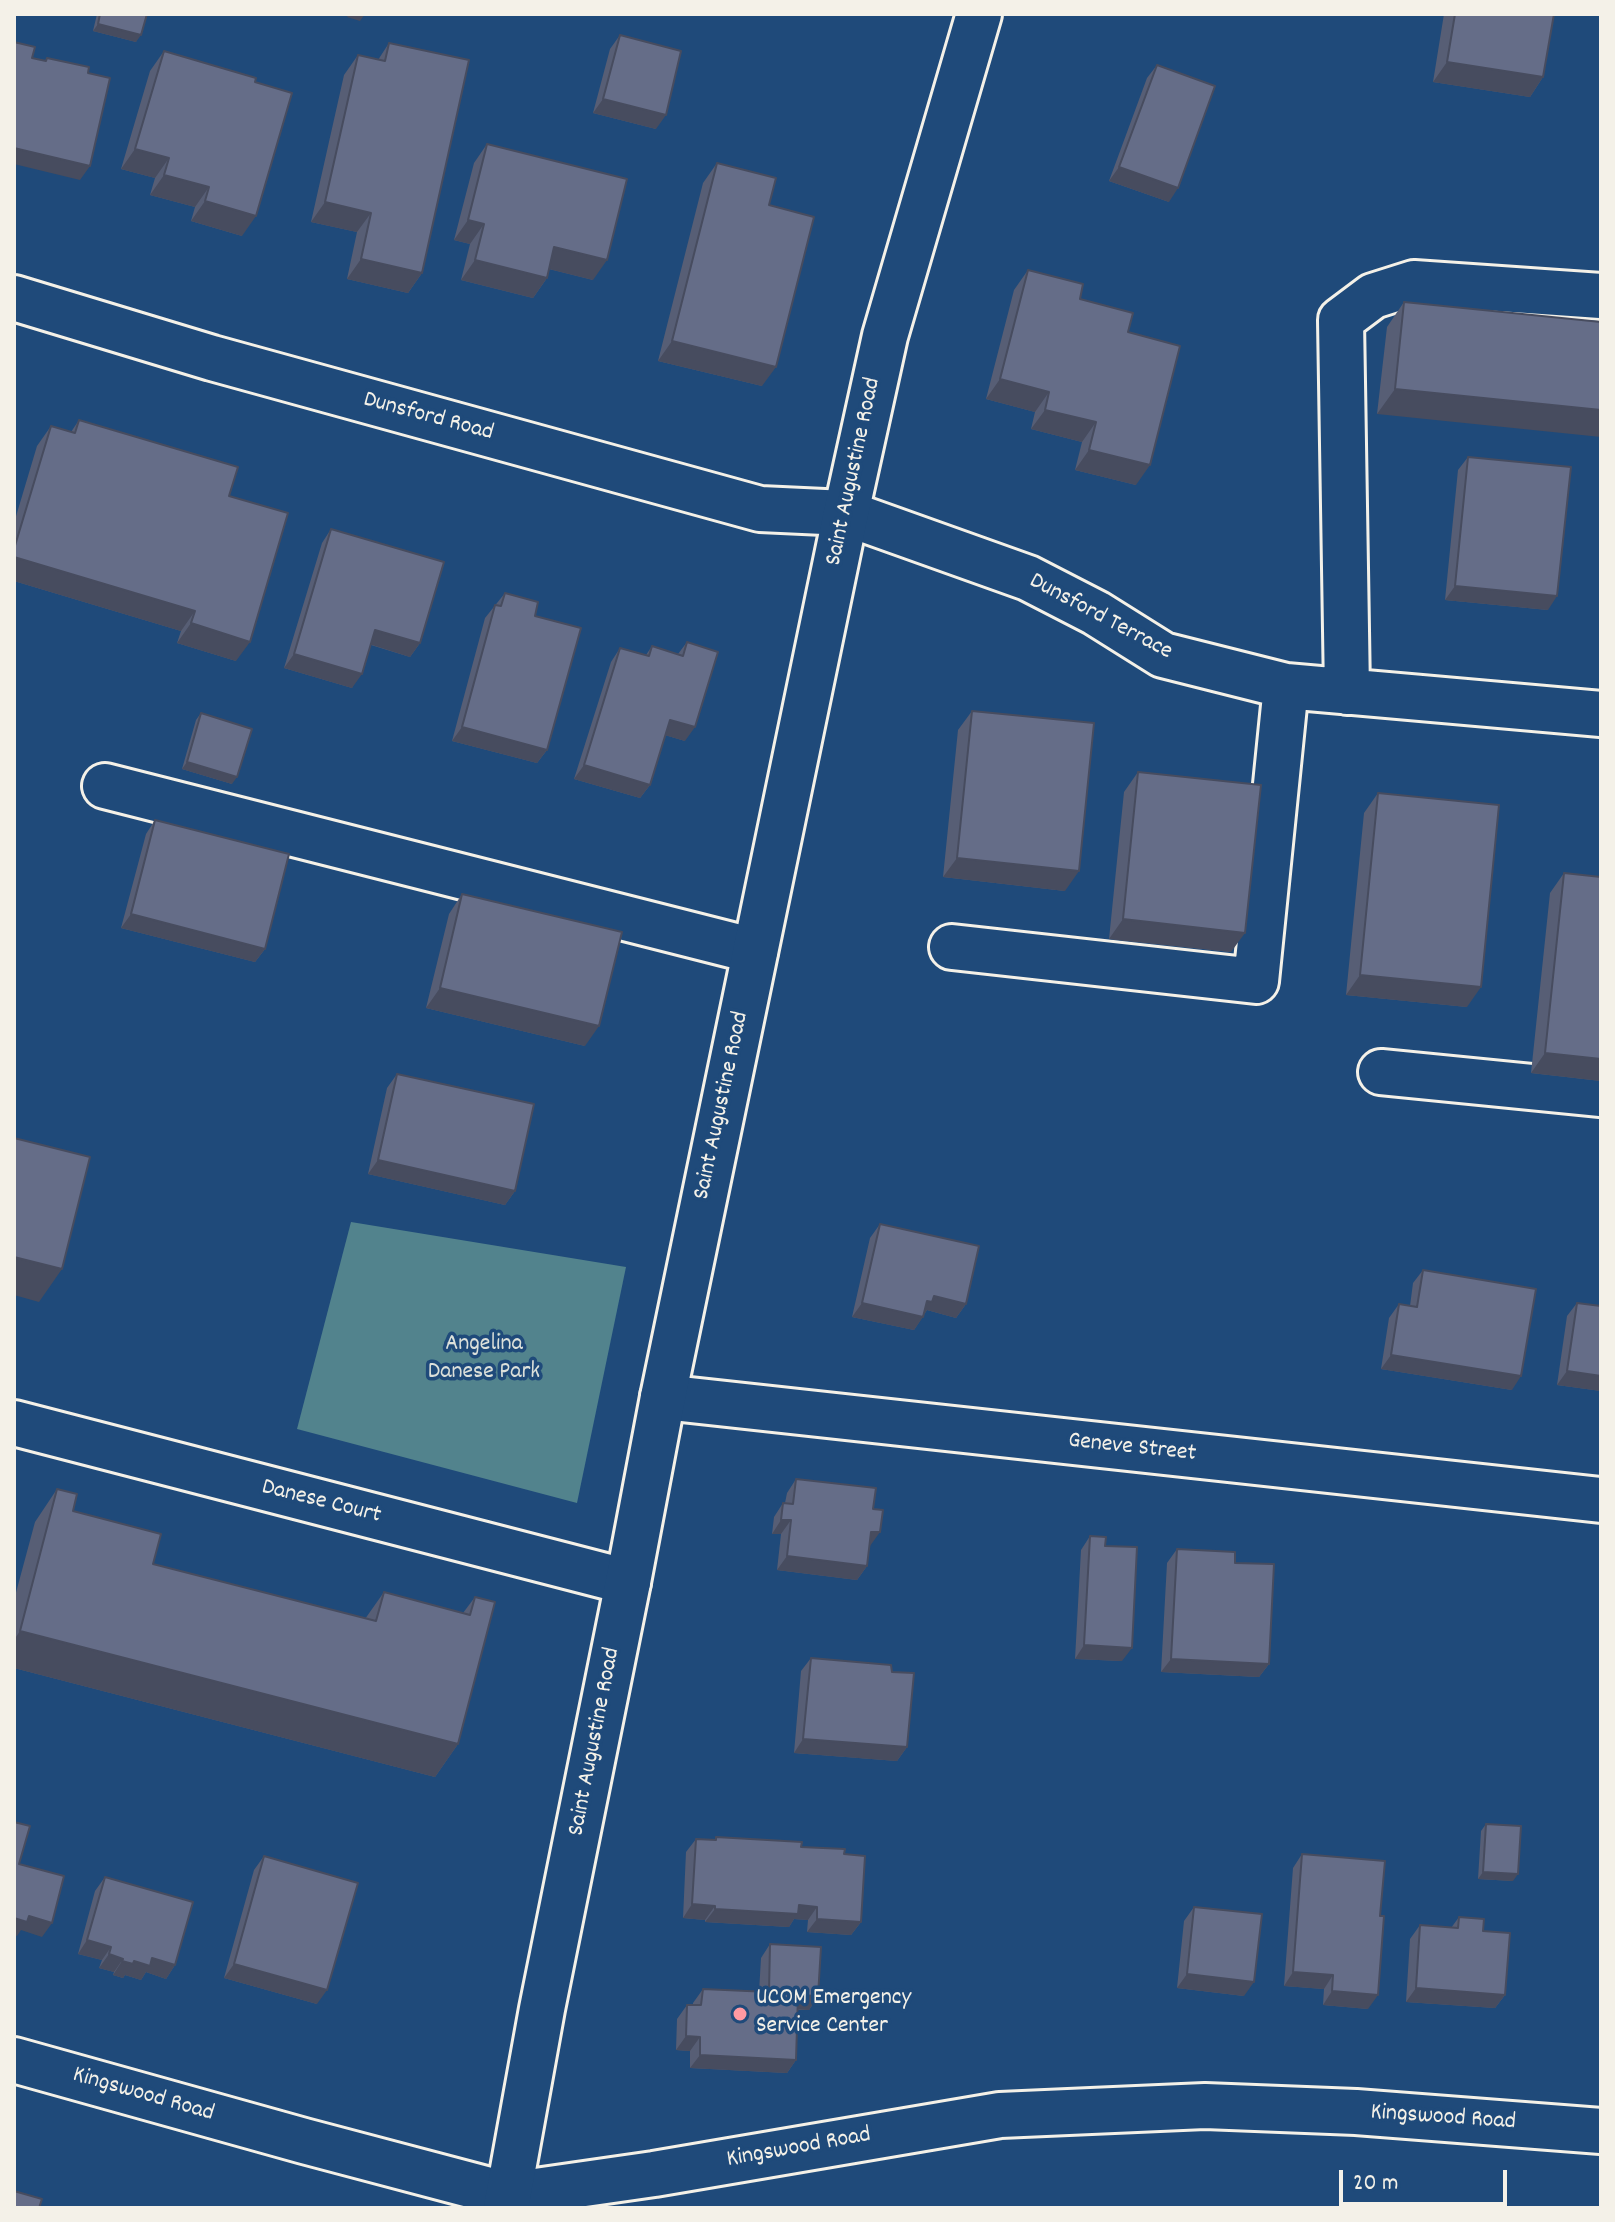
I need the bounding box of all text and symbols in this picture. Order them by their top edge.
street label: Saint Augustine Road [821,375,889,569]
street label: Dunsford Road [360,387,496,449]
street label: Dunsford Terrace [1023,568,1177,668]
street label: Saint Augustine Road [689,1009,757,1203]
park label: Angelina Danese Park [428,1332,540,1388]
street label: Geneve Street [1066,1428,1198,1470]
street label: Danese Court [258,1474,384,1532]
street label: Saint Augustine Road [564,1645,628,1839]
place label: UCOM Emergency Service Center [756,1986,911,2042]
marker: UCOM Emergency Service Center [731,2005,749,2023]
street label: Kingswood Road [69,2062,217,2130]
street label: Kingswood Road [1369,2100,1517,2138]
street label: Kingswood Road [725,2122,873,2176]
scale bar [1343,2154,1511,2204]
text: 20 m [1353,2167,1399,2201]

